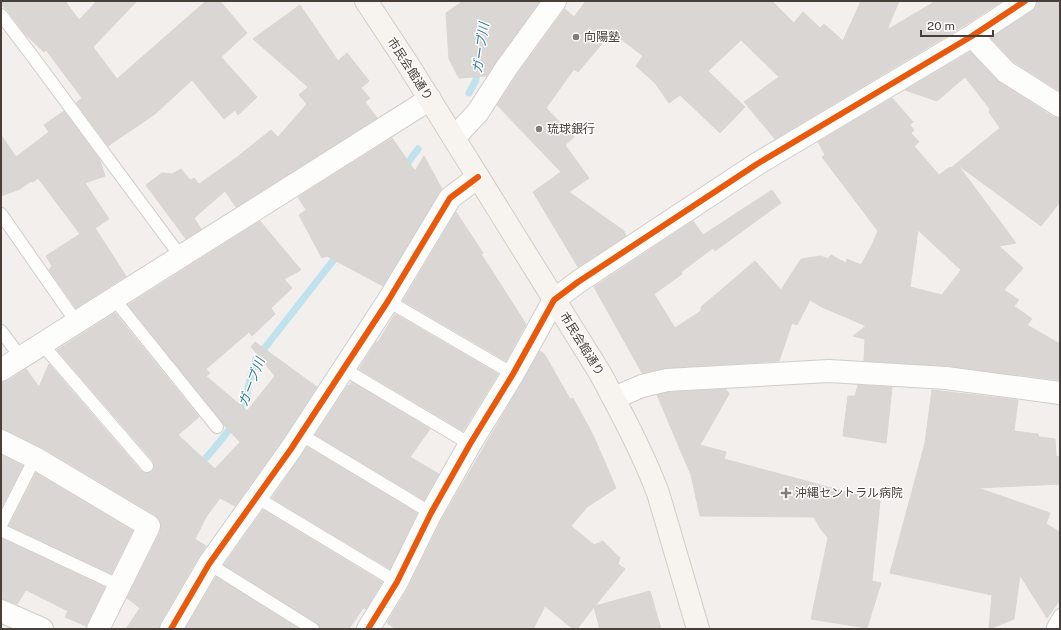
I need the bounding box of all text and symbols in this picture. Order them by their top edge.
scale bar [921,12,993,38]
text: 20 m [927,19,955,33]
water label: ガーブ川 [470,20,492,74]
place label: 向陽塾 [584,30,620,44]
marker: 向陽塾 [571,32,581,42]
street label: 市民会館通り [385,35,435,103]
place label: 琉球銀行 [547,122,595,136]
marker: 琉球銀行 [534,124,544,134]
street label: 市民会館通り [557,310,607,378]
water label: ガーブ川 [235,354,268,409]
place label: 沖縄セントラル病院 [795,486,903,500]
marker: 沖縄セントラル病院 [780,487,792,499]

